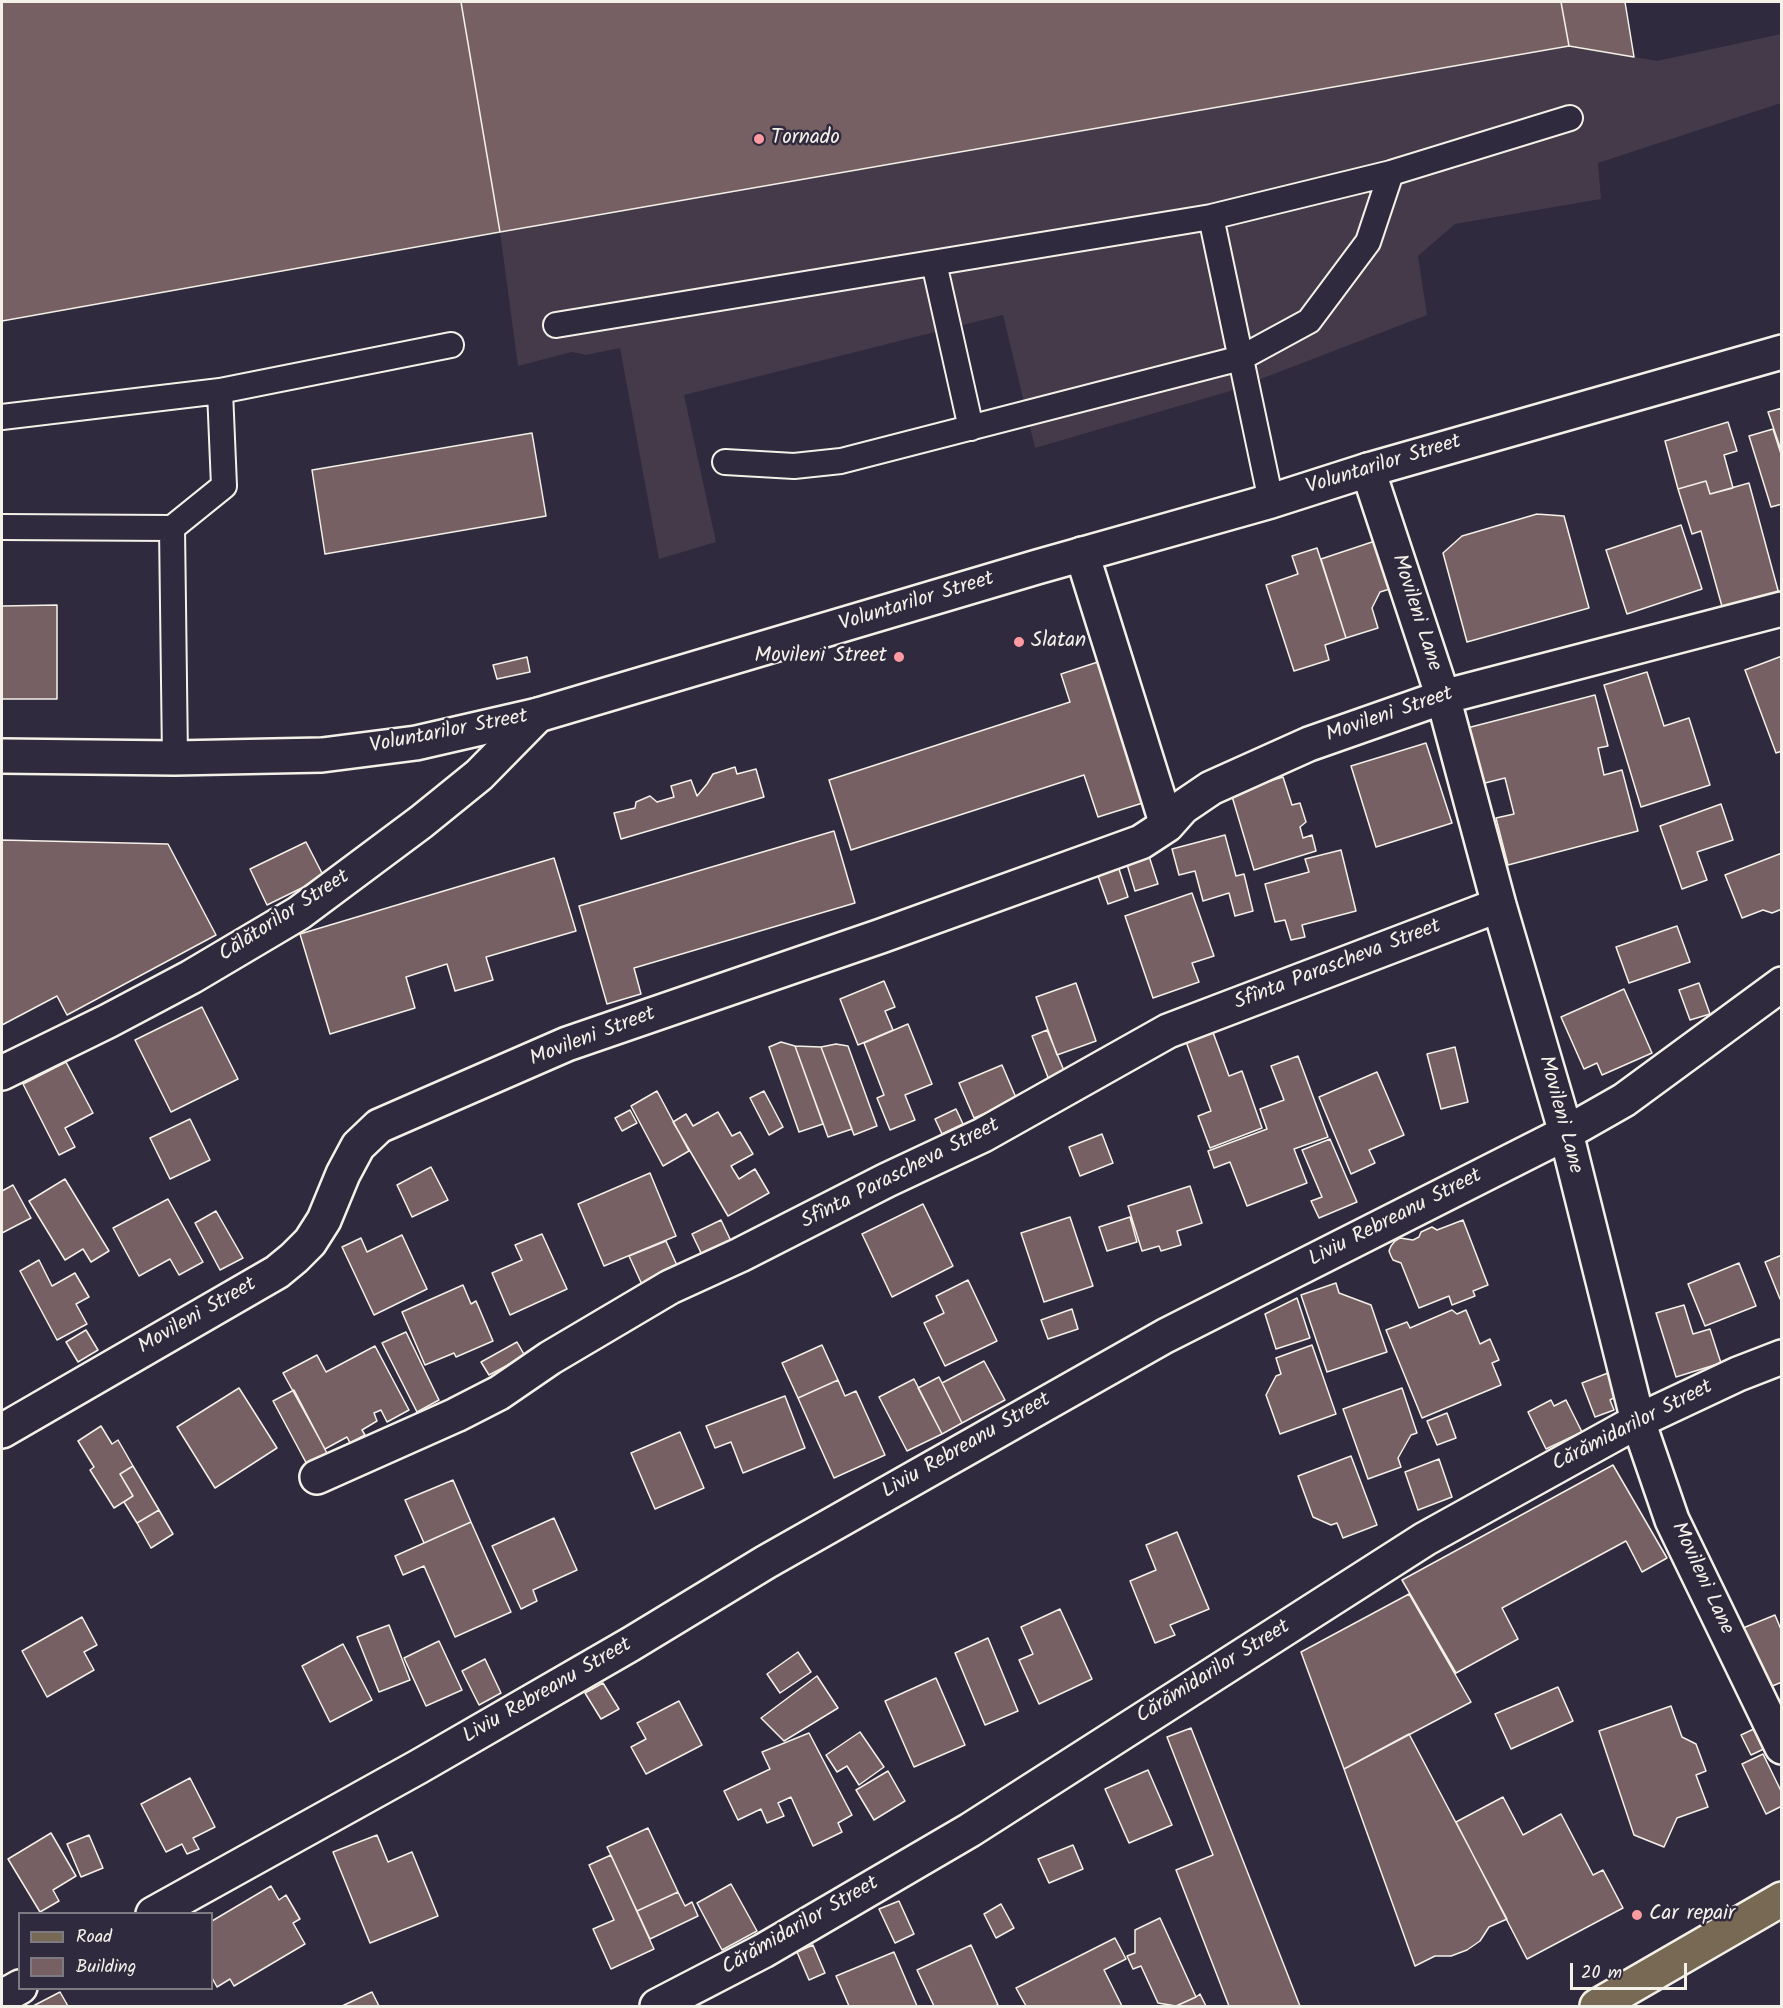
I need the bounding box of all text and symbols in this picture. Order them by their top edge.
place label: Tornado [771,126,840,152]
marker: Tornado [752,132,766,146]
street label: Voluntarilor Street [1304,431,1464,501]
street label: Movileni Lane [1384,552,1446,674]
street label: Voluntarilor Street [837,568,997,638]
place label: Slatan [1031,629,1086,655]
marker: Slatan [1012,635,1026,649]
place label: Movileni Street [755,644,887,670]
marker: Movileni Street [892,650,906,664]
street label: Movileni Street [1323,683,1457,749]
street label: Voluntarilor Street [368,705,530,761]
street label: Călătorilor Street [215,865,355,969]
street label: Sfînta Parascheva Street [1231,915,1445,1017]
street label: Movileni Street [527,1003,659,1073]
street label: Movileni Lane [1531,1053,1587,1177]
street label: Sfînta Parascheva Street [798,1114,1004,1236]
street label: Liviu Rebreanu Street [1305,1164,1487,1274]
street label: Movileni Street [134,1273,262,1361]
street label: Cărămidarilor Street [1549,1376,1717,1478]
street label: Liviu Rebreanu Street [878,1388,1056,1506]
street label: Movileni Lane [1664,1519,1738,1639]
street label: Cărămidarilor Street [1132,1616,1296,1730]
street label: Liviu Rebreanu Street [459,1633,637,1751]
street label: Cărămidarilor Street [718,1872,884,1982]
place label: Car repair [1649,1902,1735,1928]
marker: Car repair [1630,1908,1644,1922]
legend [18,1912,213,1990]
text: Road [76,1923,112,1952]
scale bar [1573,1951,1690,1989]
text: Building [76,1953,136,1982]
text: 20 m [1581,1959,1622,1988]

